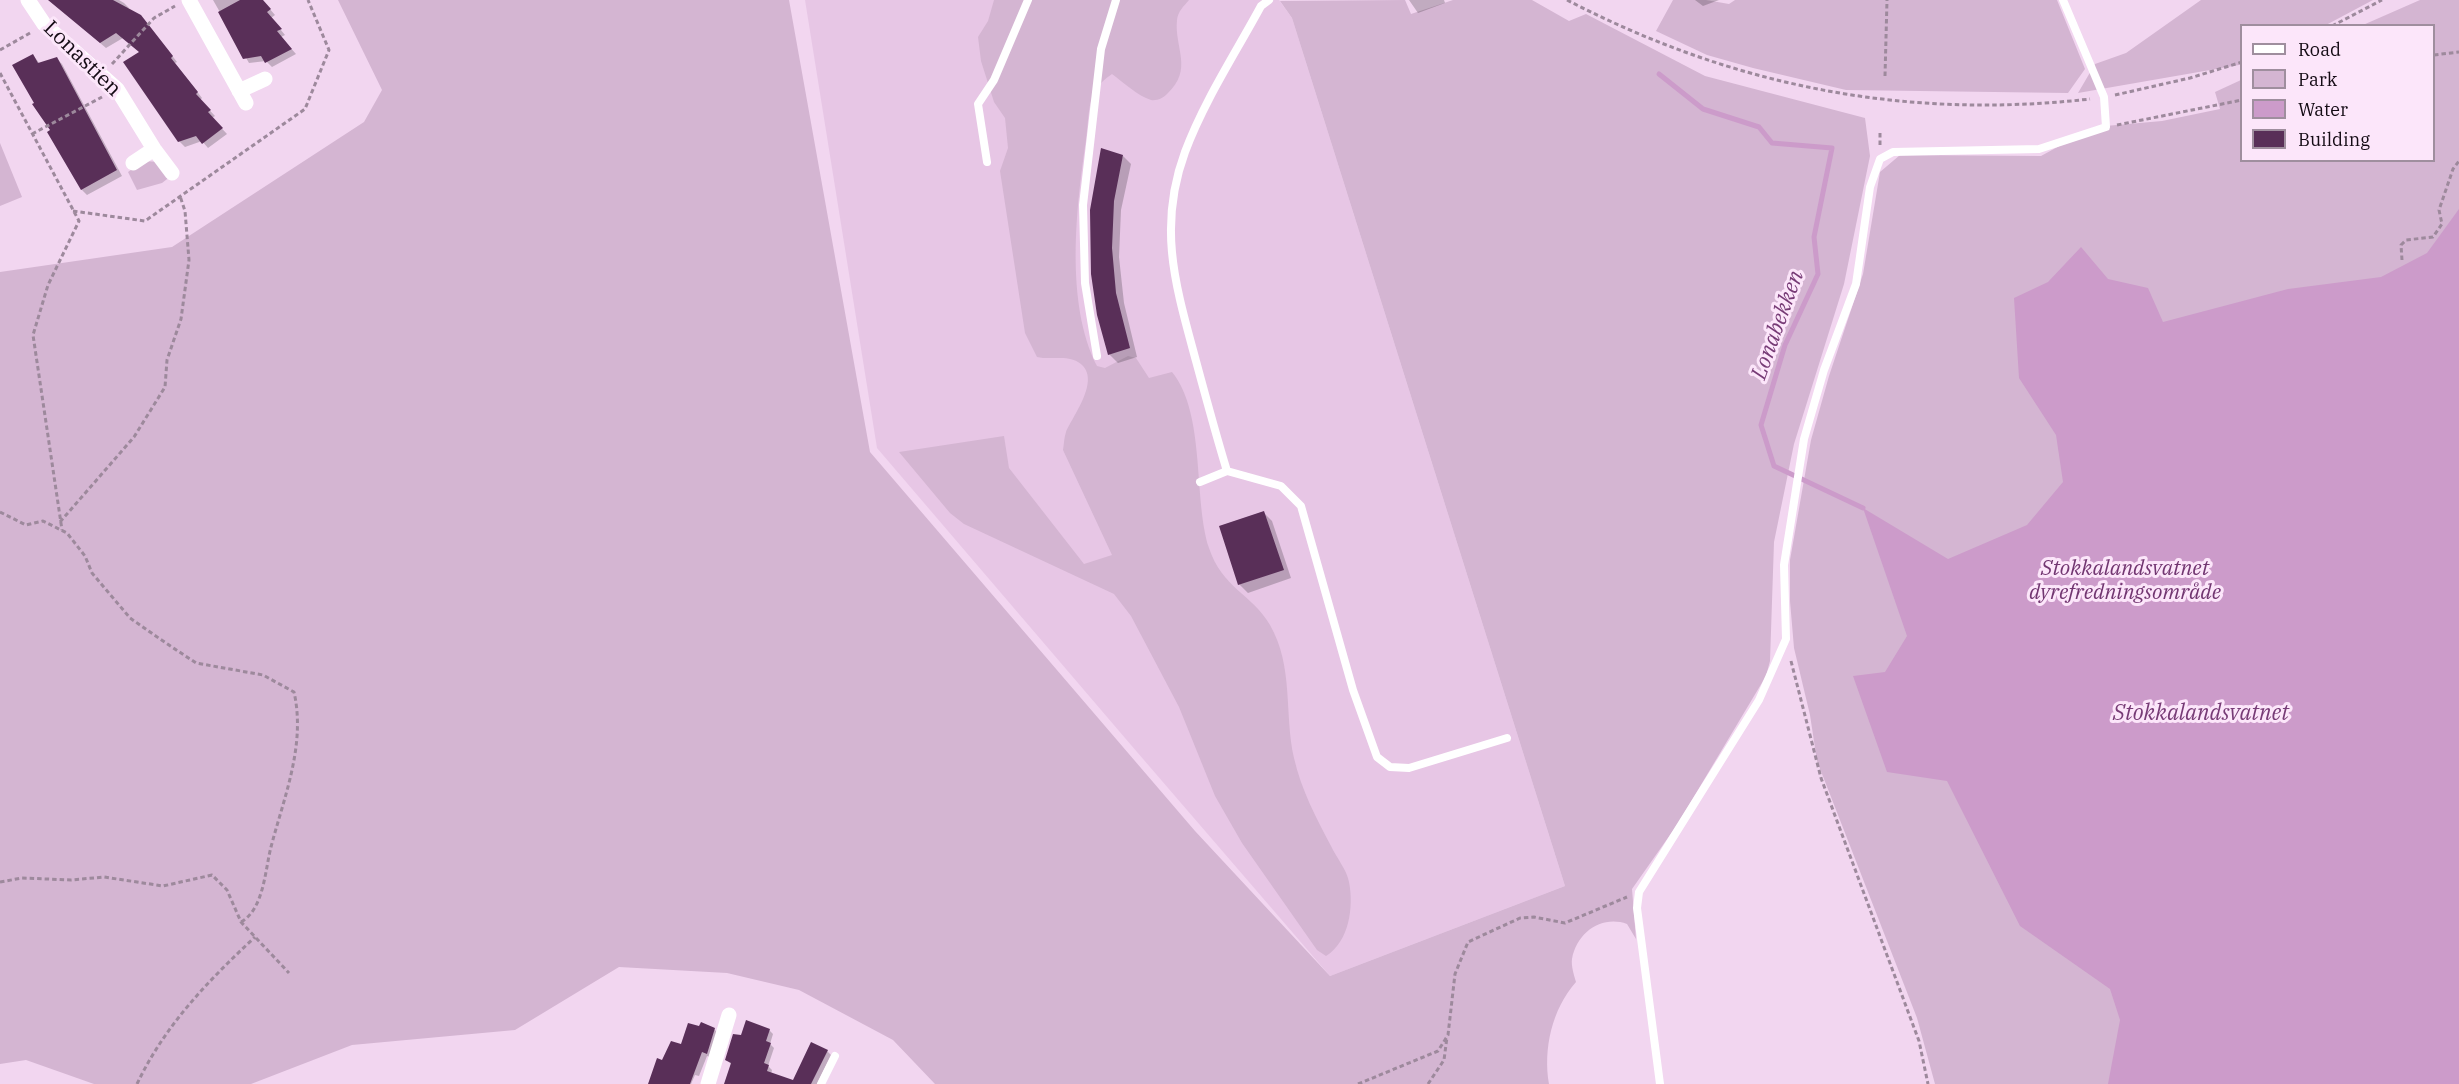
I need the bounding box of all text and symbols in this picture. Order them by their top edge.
street label: Lonastien [38,16,126,102]
legend [2240,24,2435,162]
text: Road [2298,38,2341,61]
text: Park [2298,68,2337,91]
text: Water [2298,98,2348,121]
text: Building [2298,128,2370,151]
water label: Lonabekken [1746,267,1810,383]
park label: Stokkalandsvatnet dyrefredningsområde [2029,556,2221,606]
water label: Stokkalandsvatnet [2113,701,2289,727]

